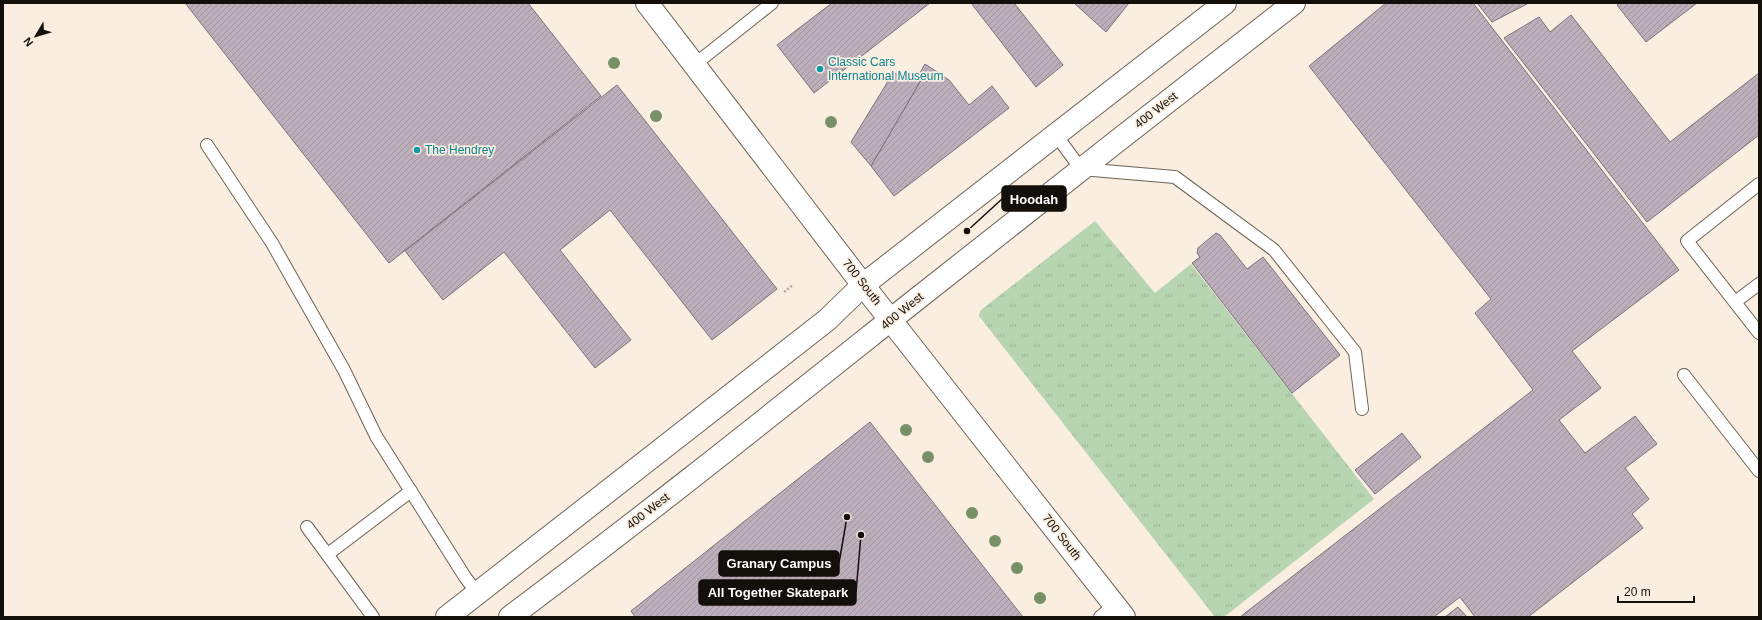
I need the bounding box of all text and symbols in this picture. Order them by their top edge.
north arrow [16,16,56,56]
text: N [21,35,35,49]
place label: Classic Cars International Museum [828,55,943,83]
marker: Classic Cars International Museum [815,64,825,74]
street label: 400 West [1132,89,1181,131]
place label: The Hendrey [425,143,494,157]
marker: The Hendrey [412,145,422,155]
callout: Hoodah [1002,186,1066,211]
text: Hoodah [1010,192,1058,207]
street label: 700 South [840,256,884,308]
street label: 400 West [878,289,927,332]
street label: 400 West [624,490,673,532]
street label: 700 South [1040,511,1084,563]
callout: Granary Campus [719,551,839,576]
text: Granary Campus [727,556,831,571]
scale bar [1618,578,1694,604]
callout: All Together Skatepark [699,580,856,605]
text: All Together Skatepark [708,585,849,600]
text: 20 m [1624,585,1651,599]

